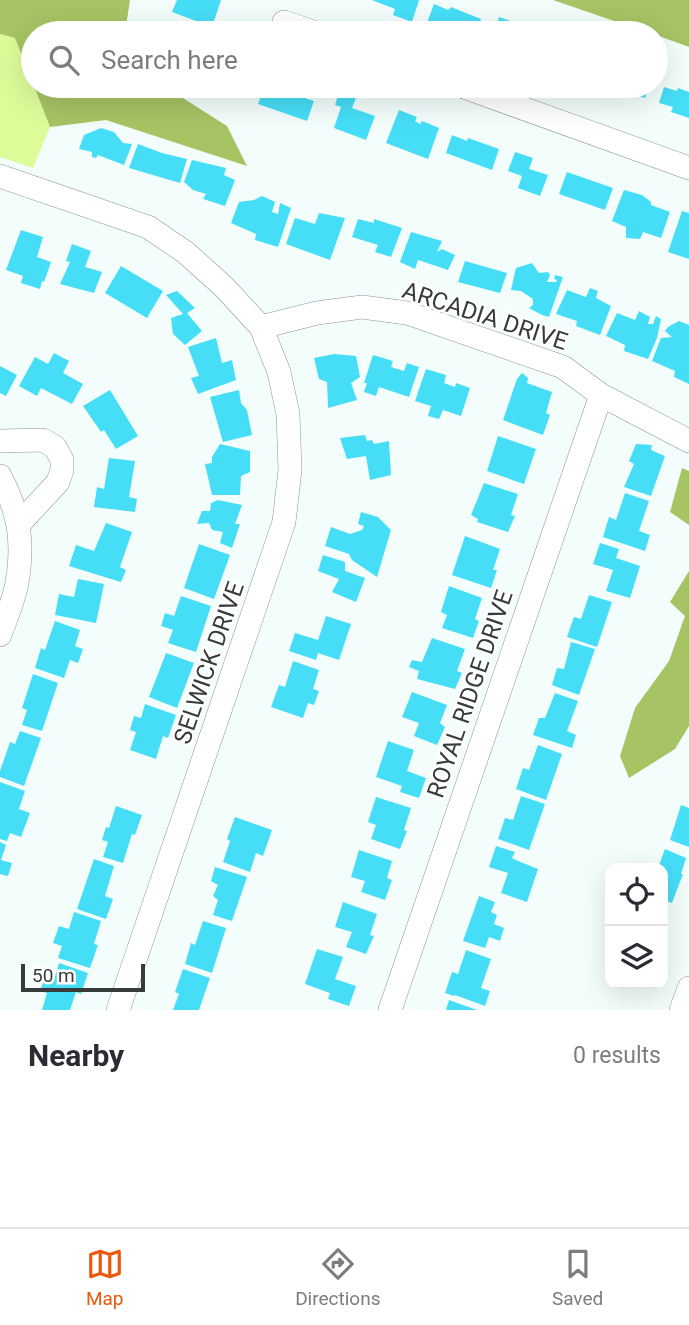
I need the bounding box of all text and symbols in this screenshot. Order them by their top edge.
search box [21,21,668,98]
icon: search [45,41,83,79]
text: Search here [101,45,238,75]
street label: ARCADIA DRIVE [399,276,571,356]
street label: SELWICK DRIVE [168,578,250,748]
street label: ROYAL RIDGE DRIVE [421,587,519,801]
map controls [605,863,668,989]
button: locate [605,863,668,926]
button: layers [605,926,668,989]
scale bar [21,961,145,993]
text: 50 m [32,964,75,987]
text: Nearby [28,1038,124,1073]
text: 0 results [573,1042,661,1069]
tab: Map [86,1245,124,1310]
tab: Directions [295,1245,380,1310]
tab: Saved [552,1245,603,1310]

